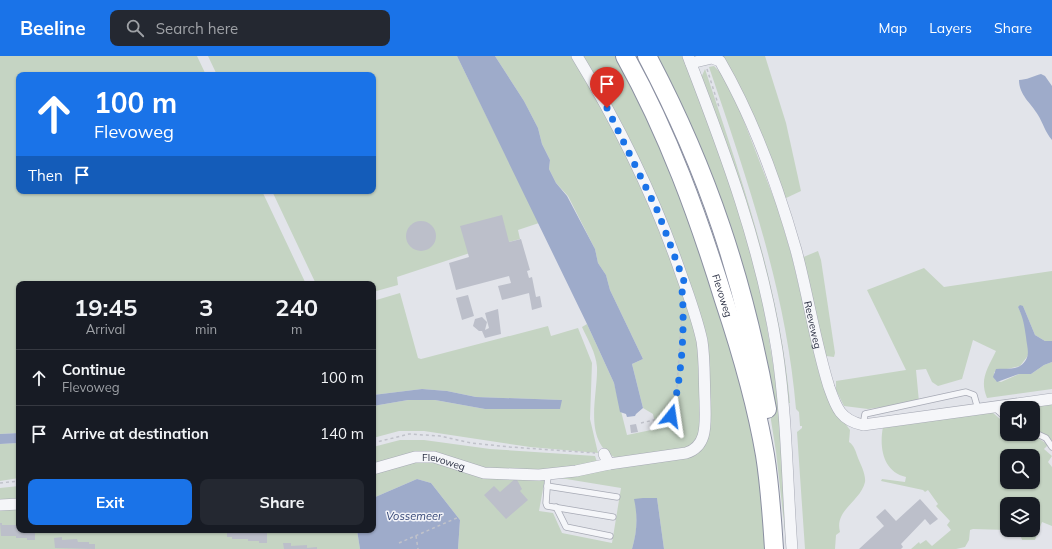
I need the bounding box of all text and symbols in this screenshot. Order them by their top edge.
search box [110,10,390,46]
text: Beeline [20,16,86,40]
icon: search [124,17,146,39]
text: Search here [156,19,238,38]
text: Map [878,19,907,37]
text: Layers [929,19,972,37]
text: Share [994,19,1032,37]
pin [590,67,624,108]
icon: arrive [596,73,618,95]
text: 100 m [94,85,177,120]
icon: ahead [28,88,80,140]
text: Flevoweg [94,120,174,143]
icon: arrive [71,164,93,186]
text: Then [28,166,63,185]
street label: Flevoweg [710,272,736,319]
text: 19:45 [74,292,137,322]
text: 3 [199,292,213,322]
text: 240 [275,292,318,322]
street label: Reeveweg [802,300,825,350]
text: Arrival [86,321,125,337]
text: min [195,321,217,337]
text: m [291,321,302,337]
text: Continue [62,360,125,379]
icon: ahead [28,367,50,389]
text: 100 m [320,368,364,387]
text: Flevoweg [62,379,120,395]
position arrow [650,395,692,437]
map controls [1000,401,1040,537]
button: sound [1000,401,1040,441]
icon: arrive [28,423,50,445]
text: Arrive at destination [62,424,209,443]
text: 140 m [320,424,364,443]
button: search [1000,449,1040,489]
street label: Flevoweg [422,451,467,473]
button: Exit [28,479,192,525]
button: Share [200,479,364,525]
button: layers [1000,497,1040,537]
water label: Vossemeer [386,509,443,523]

